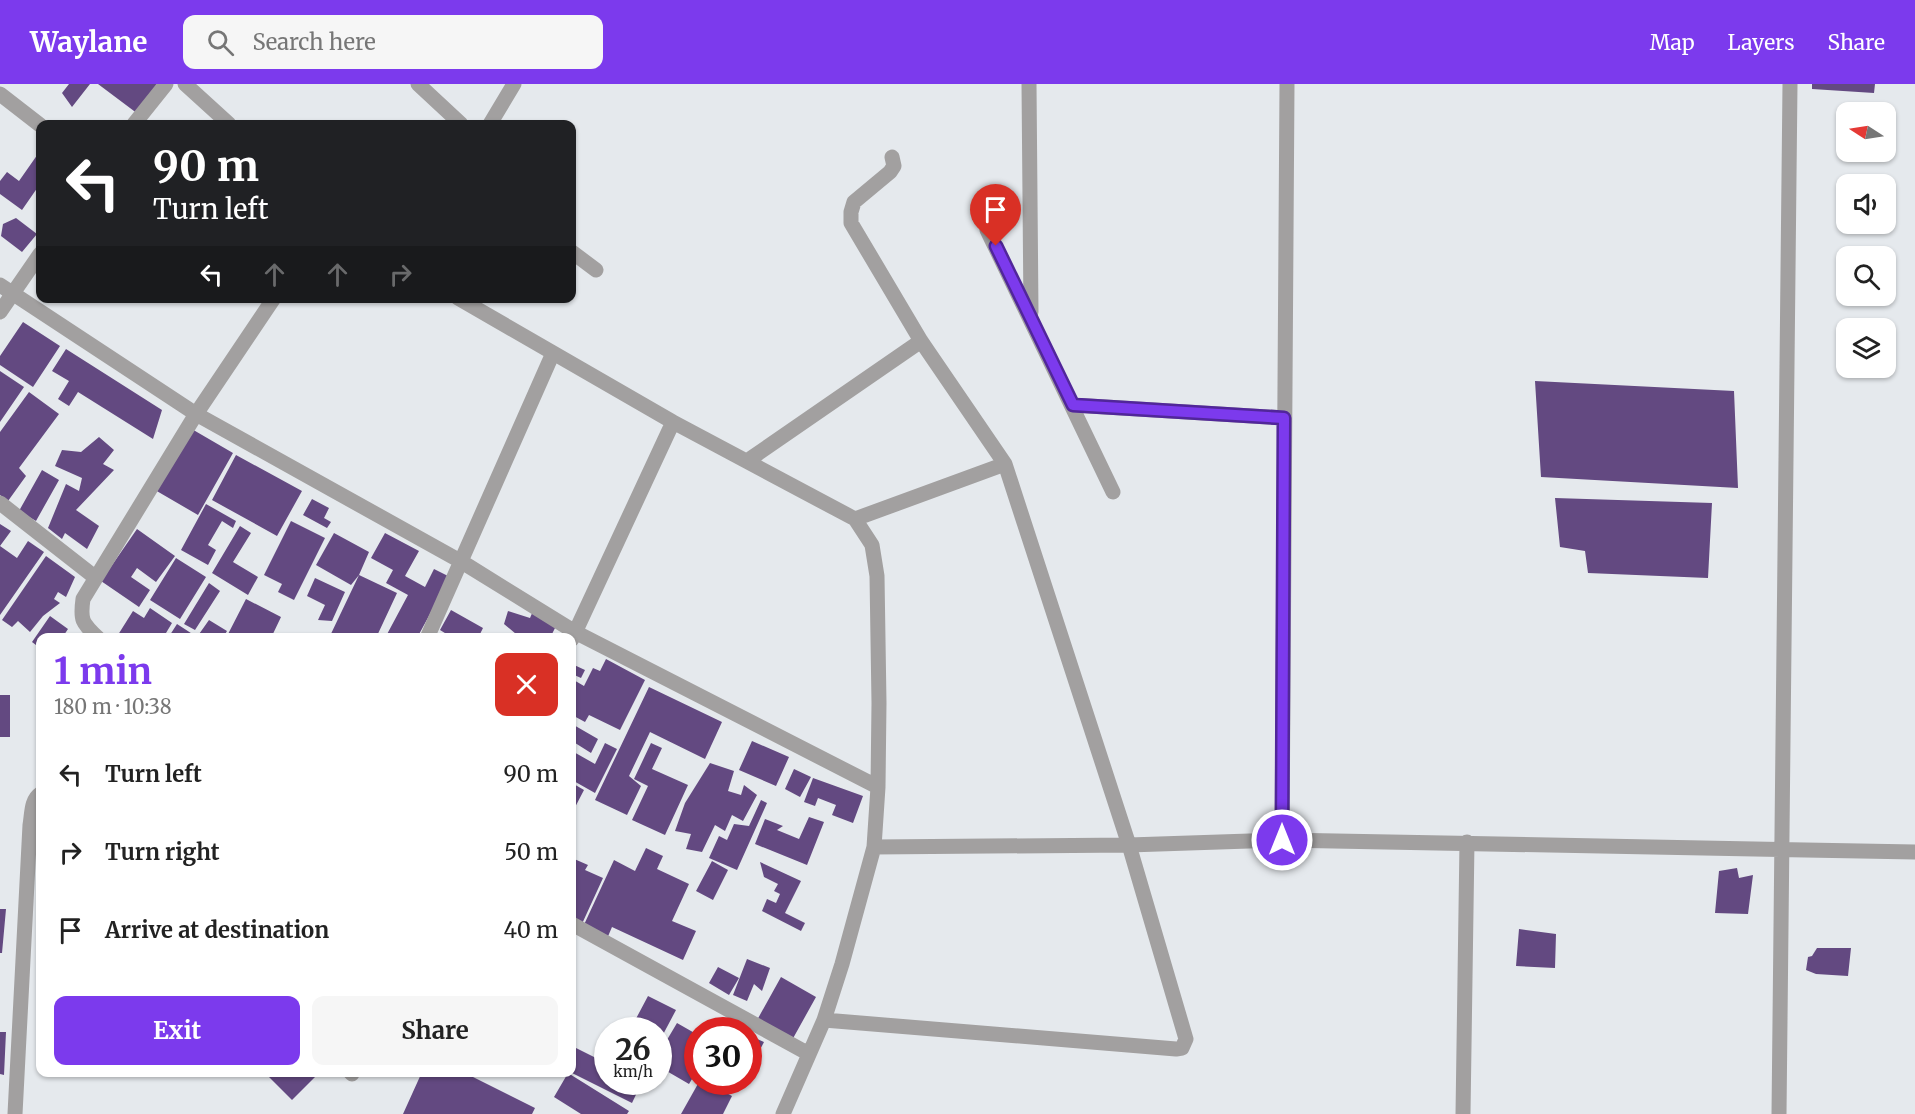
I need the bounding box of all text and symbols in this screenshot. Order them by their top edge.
search box [183,15,603,69]
text: Waylane [30,24,147,60]
icon: search [204,26,237,59]
text: Search here [252,28,376,56]
text: Map [1650,29,1695,56]
text: Layers [1728,29,1795,56]
text: Share [1828,29,1885,56]
north arrow [1836,102,1896,162]
map controls [1836,102,1896,378]
text: 90 m [153,140,259,192]
icon: left [54,144,132,222]
button: sound [1836,174,1896,234]
pin [970,184,1021,246]
text: Turn left [153,192,268,226]
icon: arrive [979,193,1012,226]
button: search [1836,246,1896,306]
icon: left [195,258,228,291]
icon: ahead [258,258,291,291]
icon: ahead [321,258,354,291]
icon: right [384,258,417,291]
button: layers [1836,318,1896,378]
text: 1 min [54,649,152,694]
button: close [495,653,558,716]
text: 180 m · 10:38 [54,694,172,719]
icon: left [54,758,87,791]
text: Turn left [105,760,202,788]
text: 90 m [503,760,558,788]
position arrow [1250,808,1314,872]
icon: right [54,836,87,869]
text: Turn right [105,838,219,866]
text: 50 m [504,838,558,866]
icon: arrive [54,914,87,947]
text: Arrive at destination [105,916,329,944]
text: 40 m [503,916,558,944]
button: Exit [54,996,300,1065]
button: Share [312,996,558,1065]
speed limit sign: 30 [684,1017,762,1095]
text: 26 [615,1030,651,1068]
text: km/h [613,1062,653,1081]

